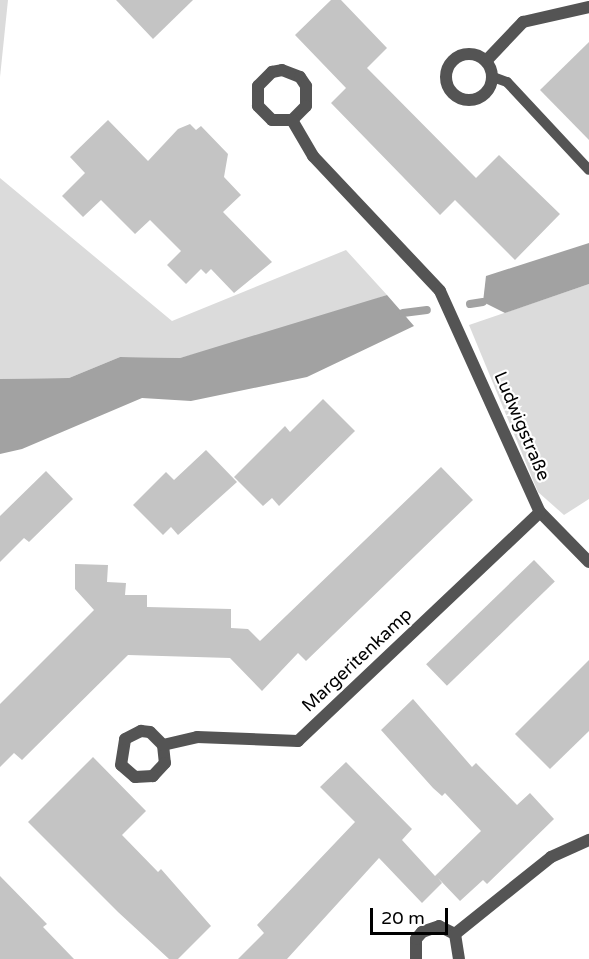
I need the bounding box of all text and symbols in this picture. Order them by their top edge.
street label: Ludwigstraße [489,368,555,484]
street label: Margeritenkamp [297,603,417,717]
scale bar [373,896,451,934]
text: 20 m [381,907,425,929]

